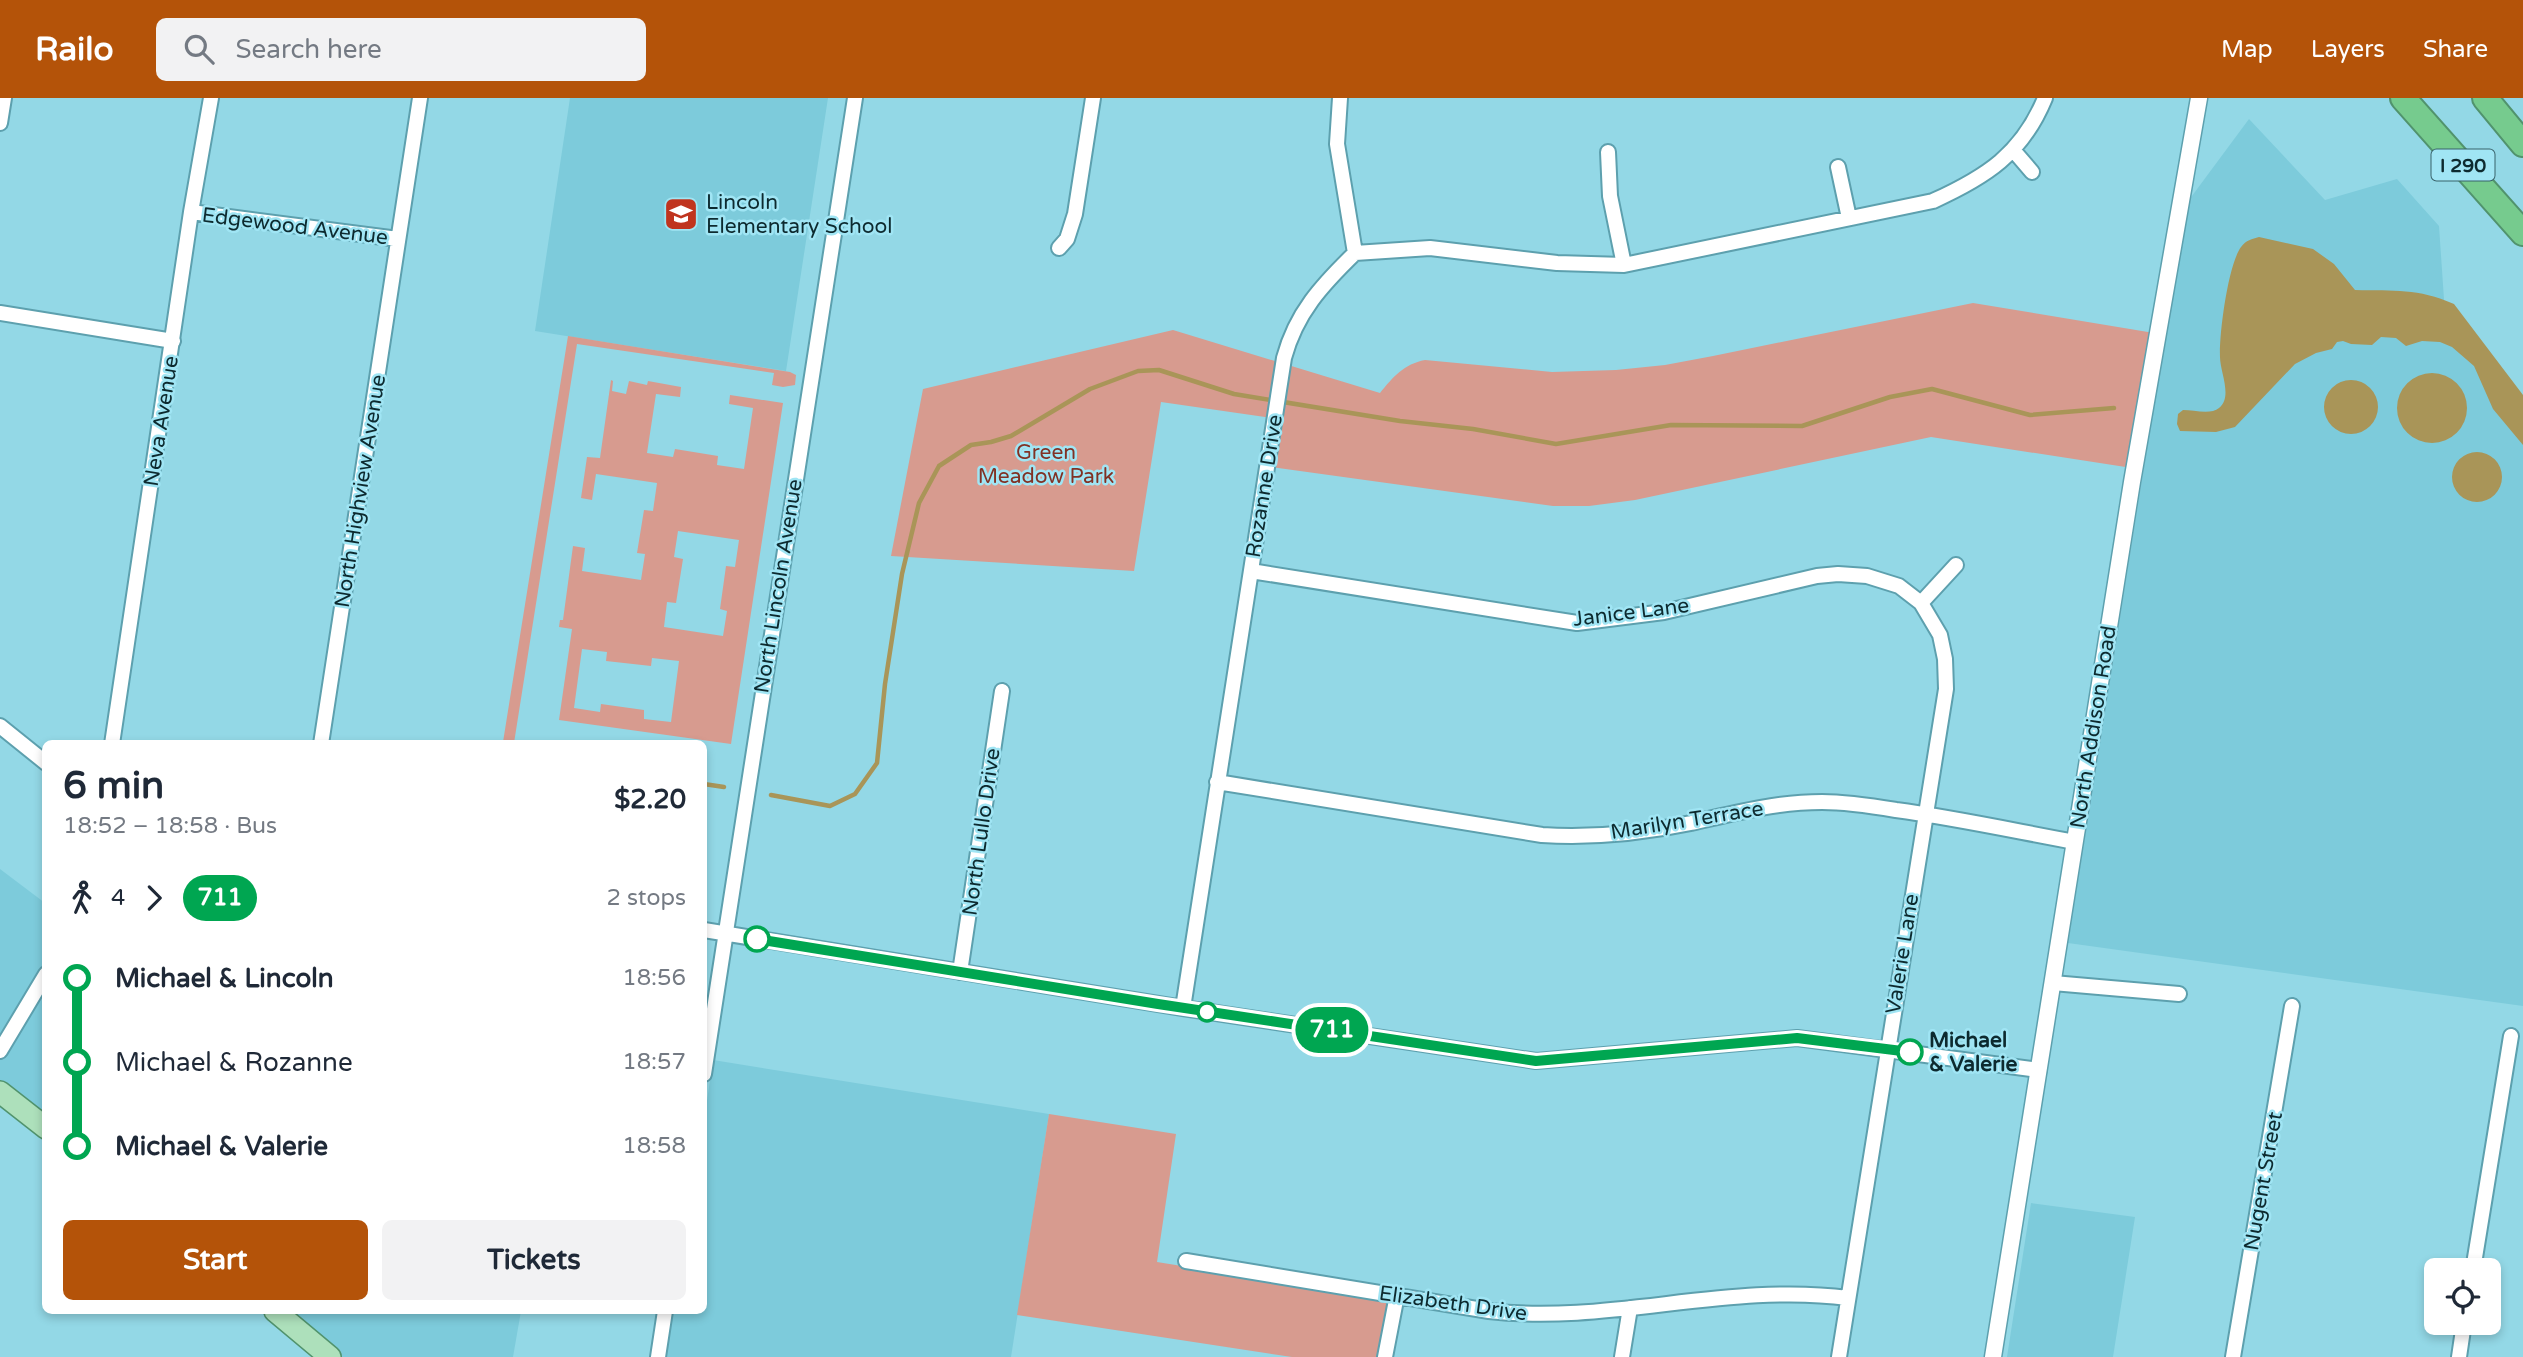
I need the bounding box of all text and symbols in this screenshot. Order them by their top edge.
search box [156,18,646,81]
text: Railo [35,30,114,69]
icon: search [180,30,218,68]
text: Search here [236,34,382,65]
text: Map [2221,35,2273,64]
text: Layers [2311,35,2385,64]
text: Share [2423,35,2488,64]
road number: I 290 [2432,150,2494,180]
place label: Lincoln Elementary School [706,190,893,239]
school or university icon: Lincoln Elementary School [662,195,700,233]
street label: Edgewood Avenue [200,203,390,250]
street label: Neva Avenue [139,354,184,488]
street label: North Highview Avenue [330,373,391,609]
street label: Rozanne Drive [1241,413,1288,559]
park label: Green Meadow Park [978,440,1114,489]
street label: North Lincoln Avenue [749,477,808,695]
street label: Janice Lane [1572,593,1691,632]
street label: North Addison Road [2065,624,2122,830]
street label: North Lullo Drive [957,747,1006,917]
text: 6 min [63,763,164,809]
text: $2.20 [614,784,686,815]
street label: Marilyn Terrace [1609,796,1765,845]
text: 18:52 – 18:58 · Bus [63,812,277,840]
icon: walk [63,879,101,917]
icon: forward [135,879,173,917]
text: 711 [197,883,243,912]
text: 4 [111,884,125,912]
text: 2 stops [606,884,686,912]
street label: Valerie Lane [1881,892,1924,1016]
unlabelled marker [744,926,770,952]
text: Michael & Lincoln [115,963,334,994]
text: 18:56 [622,964,686,992]
unlabelled marker [1197,1002,1217,1022]
line badge: 711 [1292,1007,1372,1053]
text: 711 [1309,1015,1355,1044]
place label: Michael & Valerie [1929,1028,2017,1077]
marker: Michael & Valerie [1897,1039,1923,1065]
text: Michael & Rozanne [115,1047,353,1078]
text: 18:57 [622,1048,686,1076]
street label: Nugent Street [2239,1110,2288,1252]
text: Michael & Valerie [115,1131,328,1162]
text: 18:58 [622,1132,686,1160]
button: Start [63,1220,368,1300]
button: Tickets [382,1220,686,1300]
map controls [2424,1258,2501,1335]
button: locate [2424,1258,2501,1335]
street label: Elizabeth Drive [1377,1281,1529,1326]

